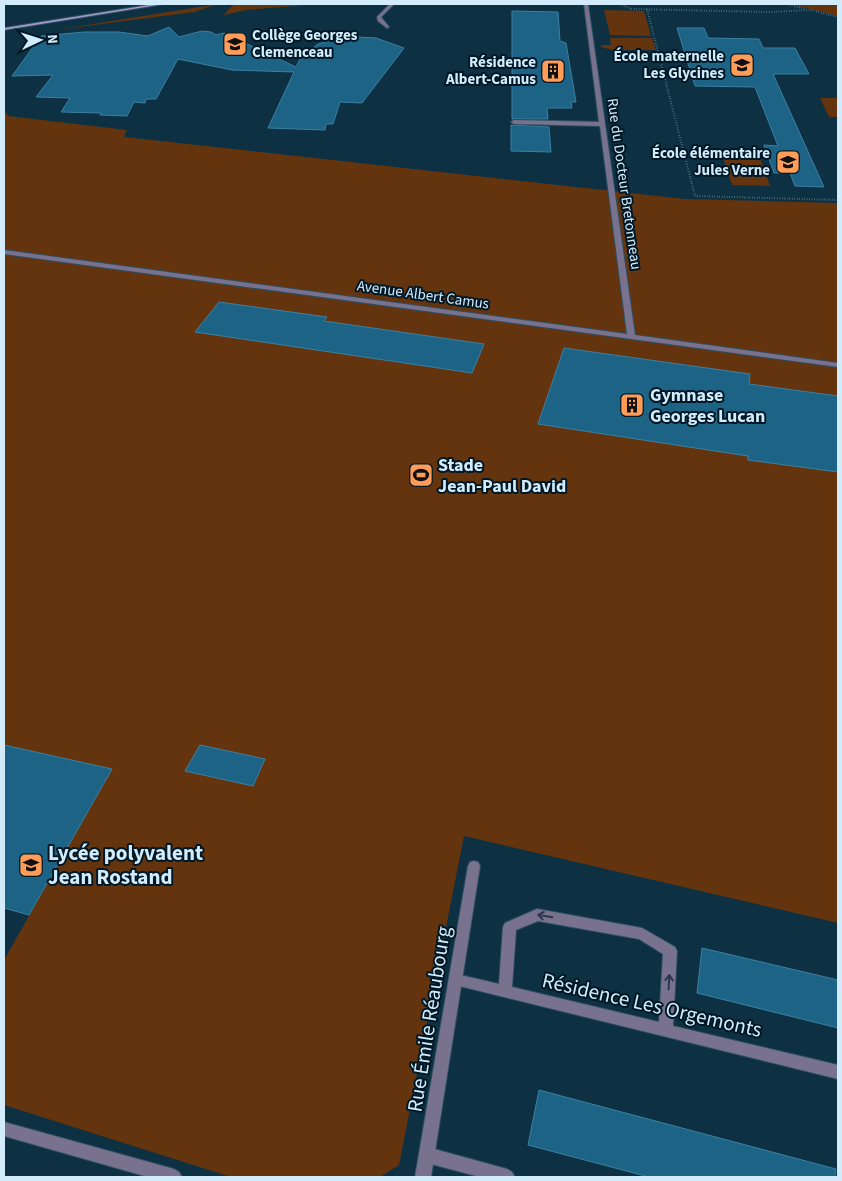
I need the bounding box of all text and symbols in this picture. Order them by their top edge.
north arrow [15,15,65,65]
place label: Collège Georges Clemenceau [252,25,358,63]
school or university icon: Collège Georges Clemenceau [222,31,248,57]
text: N [42,34,62,45]
place label: École maternelle Les Glycines [614,46,724,84]
place label: Résidence Albert-Camus [445,52,536,90]
school or university icon: École maternelle Les Glycines [729,52,755,78]
building icon: Résidence Albert-Camus [540,58,566,84]
street label: Rue du Docteur Bretonneau [602,97,646,271]
place label: École élémentaire Jules Verne [652,143,770,181]
school or university icon: École élémentaire Jules Verne [775,149,801,175]
street label: Avenue Albert Camus [356,275,490,315]
place label: Gymnase Georges Lucan [650,383,765,429]
building icon: Gymnase Georges Lucan [619,392,645,418]
place label: Stade Jean-Paul David [438,453,566,499]
sports icon: Stade Jean-Paul David [408,462,434,488]
place label: Lycée polyvalent Jean Rostand [48,838,203,892]
school or university icon: Lycée polyvalent Jean Rostand [18,852,44,878]
one-way arrow [538,911,554,921]
street label: Rue Émile Réaubourg [400,924,459,1114]
street label: Résidence Les Orgemonts [539,965,765,1045]
one-way arrow [664,974,673,990]

